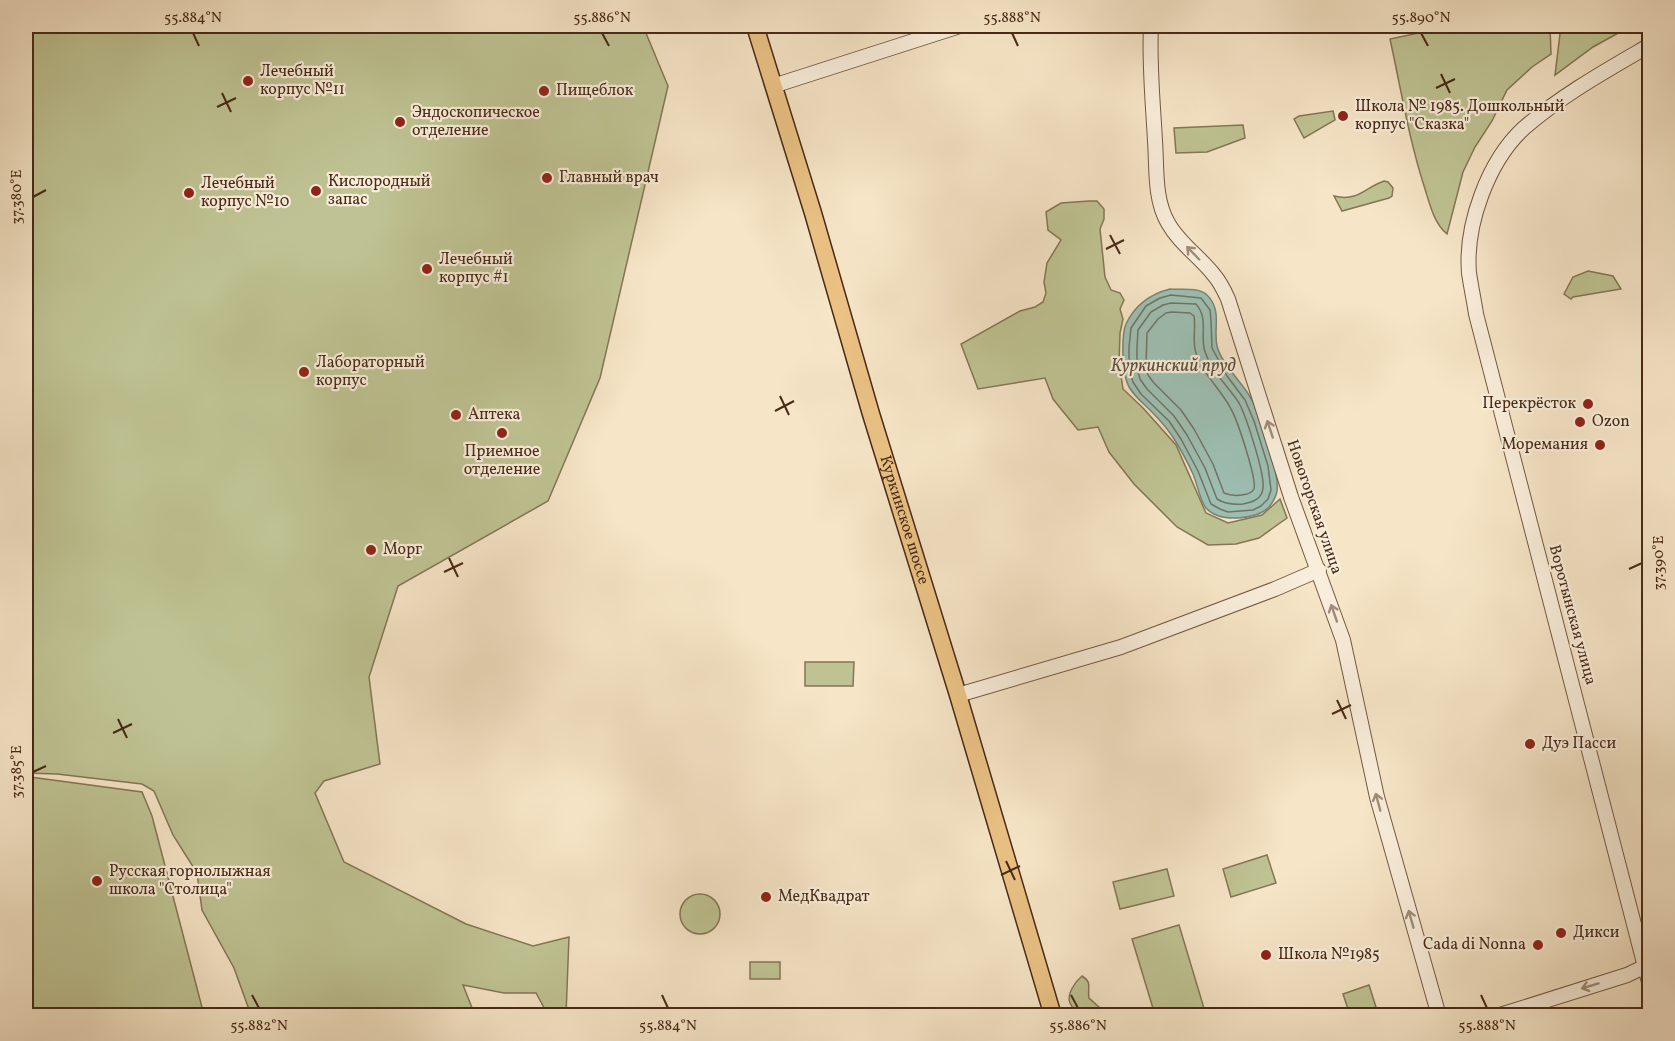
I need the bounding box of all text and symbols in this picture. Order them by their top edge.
text: 55.884°N [164,8,222,29]
text: 55.886°N [573,8,631,29]
text: 55.888°N [983,8,1041,29]
text: 55.890°N [1391,8,1451,29]
place label: Лечебный корпус №11 [260,61,345,101]
marker: Лечебный корпус №11 [241,74,255,88]
place label: Пищеблок [556,80,634,102]
marker: Пищеблок [537,84,551,98]
place label: Школа № 1985. Дошкольный корпус "Сказка" [1355,96,1565,136]
place label: Эндоскопическое отделение [412,102,540,142]
marker: Школа № 1985. Дошкольный корпус "Сказка" [1336,109,1350,123]
marker: Эндоскопическое отделение [393,115,407,129]
place label: Главный врач [559,167,659,189]
text: 37.380°E [7,169,28,225]
place label: Кислородный запас [328,171,431,211]
marker: Главный врач [540,171,554,185]
place label: Лечебный корпус №10 [201,173,289,213]
marker: Кислородный запас [309,184,323,198]
marker: Лечебный корпус №10 [182,186,196,200]
one-way arrow [1186,245,1200,260]
place label: Лечебный корпус #1 [439,249,513,289]
marker: Лечебный корпус #1 [420,262,434,276]
place label: Лабораторный корпус [316,352,425,392]
water label: Куркинский пруд [1110,354,1237,379]
marker: Лабораторный корпус [297,365,311,379]
place label: Перекрёсток [1482,393,1576,415]
marker: Перекрёсток [1581,397,1595,411]
place label: Аптека [468,404,521,426]
marker: Аптека [449,408,463,422]
place label: Ozon [1592,411,1630,433]
marker: Ozon [1573,415,1587,429]
one-way arrow [1264,420,1275,439]
marker: Приемное отделение [495,426,509,440]
place label: Моремания [1501,434,1588,456]
street label: Новогорская улица [1281,437,1347,577]
marker: Моремания [1593,438,1607,452]
place label: Приемное отделение [464,441,540,481]
street label: Куркинское шоссе [873,453,934,587]
text: 37.390°E [1649,535,1670,591]
place label: Морг [383,539,422,561]
street label: Воротынская улица [1543,542,1601,688]
marker: Морг [364,543,378,557]
one-way arrow [1327,604,1338,623]
place label: Дуэ Пасси [1542,733,1616,755]
marker: Дуэ Пасси [1523,737,1537,751]
text: 37.385°E [7,745,28,799]
one-way arrow [1372,793,1384,812]
place label: Русская горнолыжная школа "Столица" [109,861,271,901]
marker: Русская горнолыжная школа "Столица" [90,874,104,888]
place label: МедКвадрат [778,886,870,908]
marker: МедКвадрат [759,890,773,904]
one-way arrow [1405,910,1416,929]
place label: Дикси [1573,922,1620,944]
marker: Дикси [1554,926,1568,940]
place label: Cada di Nonna [1423,934,1526,956]
marker: Cada di Nonna [1531,938,1545,952]
place label: Школа №1985 [1278,944,1380,966]
marker: Школа №1985 [1259,948,1273,962]
one-way arrow [1581,982,1600,993]
text: 55.882°N [230,1016,288,1037]
text: 55.884°N [639,1016,697,1037]
text: 55.886°N [1049,1016,1107,1037]
text: 55.888°N [1458,1016,1516,1037]

